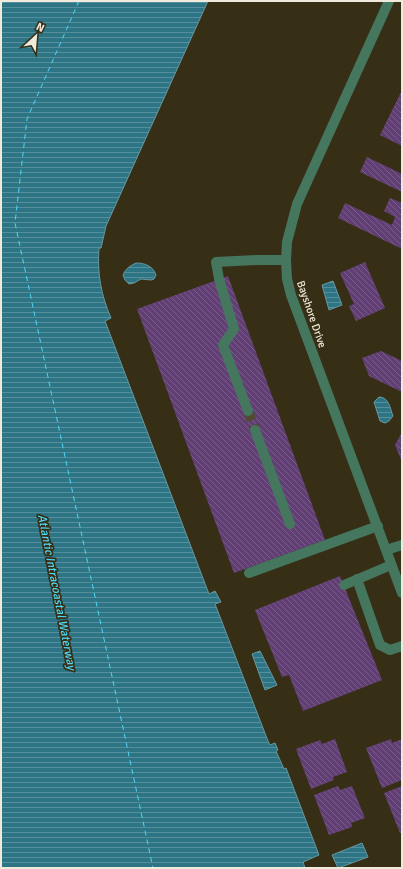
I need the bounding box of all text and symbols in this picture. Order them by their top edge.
north arrow [16,16,56,56]
text: N [34,20,46,35]
street label: Bayshore Drive [294,279,329,349]
water label: Atlantic Intracoastal Waterway [34,513,79,673]

